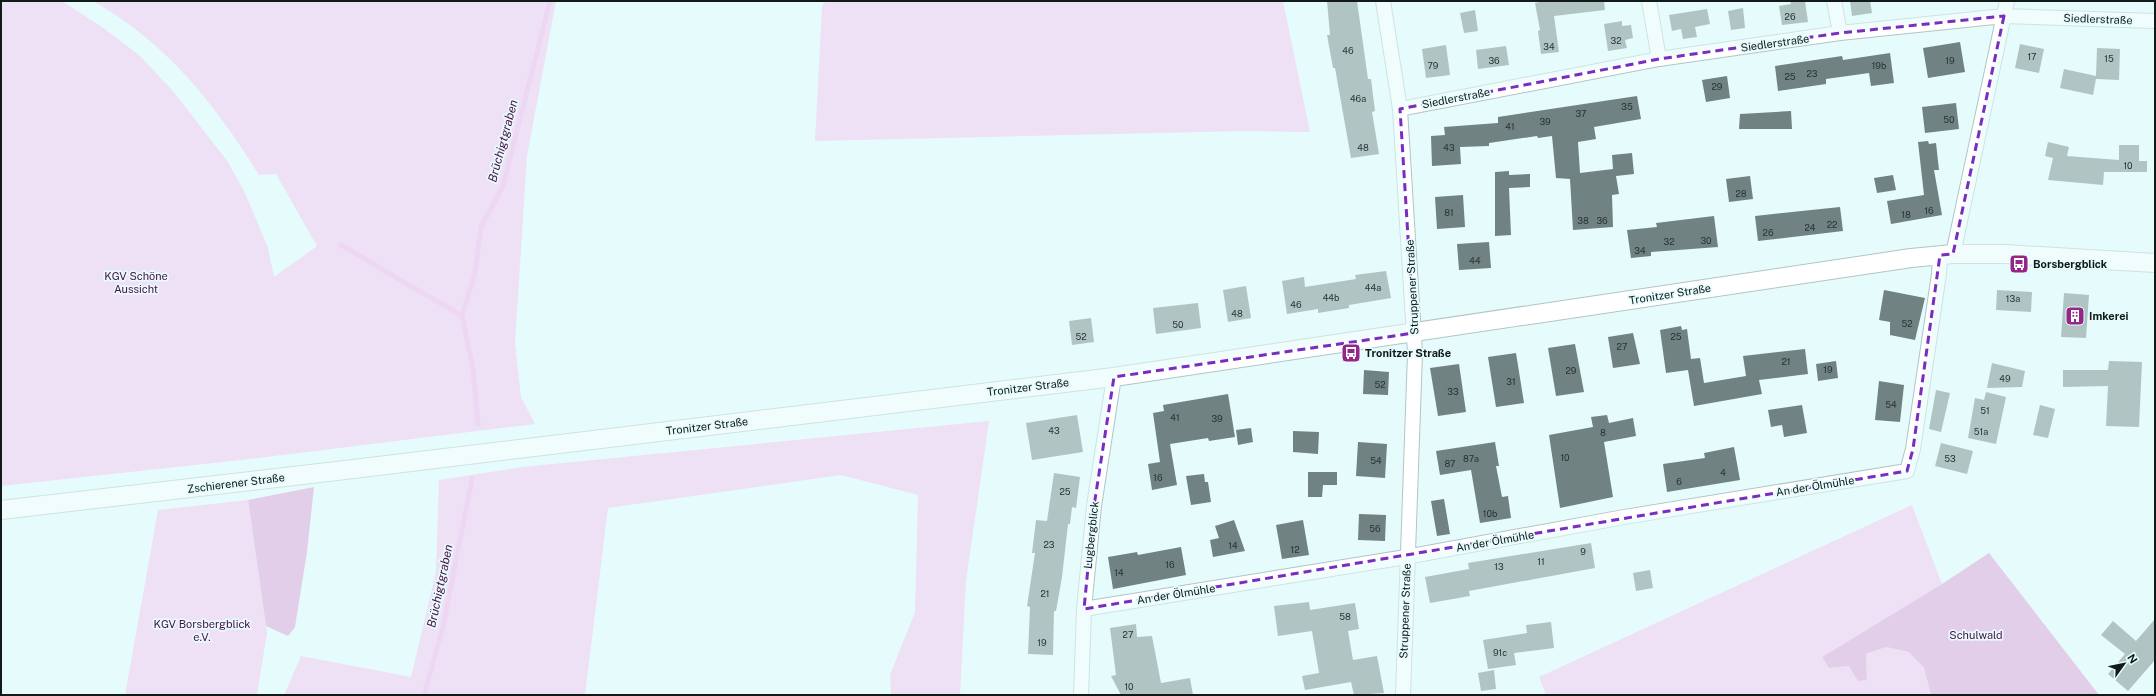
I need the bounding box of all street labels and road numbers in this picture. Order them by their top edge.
street label: Siedlerstraße [2063,12,2133,26]
street label: Siedlerstraße [1740,32,1810,54]
street label: Siedlerstraße [1421,86,1491,110]
street label: Struppener Straße [1404,239,1420,335]
street label: Tronitzer Straße [1628,282,1712,306]
street label: Tronitzer Straße [986,376,1070,398]
street label: Tronitzer Straße [665,415,749,437]
street label: Zschierener Straße [187,471,285,495]
street label: An der Ölmühle [1775,473,1855,498]
street label: Lugbergblick [1081,501,1101,569]
street label: An der Ölmühle [1455,527,1535,554]
street label: Struppener Straße [1397,563,1413,659]
street label: An der Ölmühle [1136,581,1216,606]

